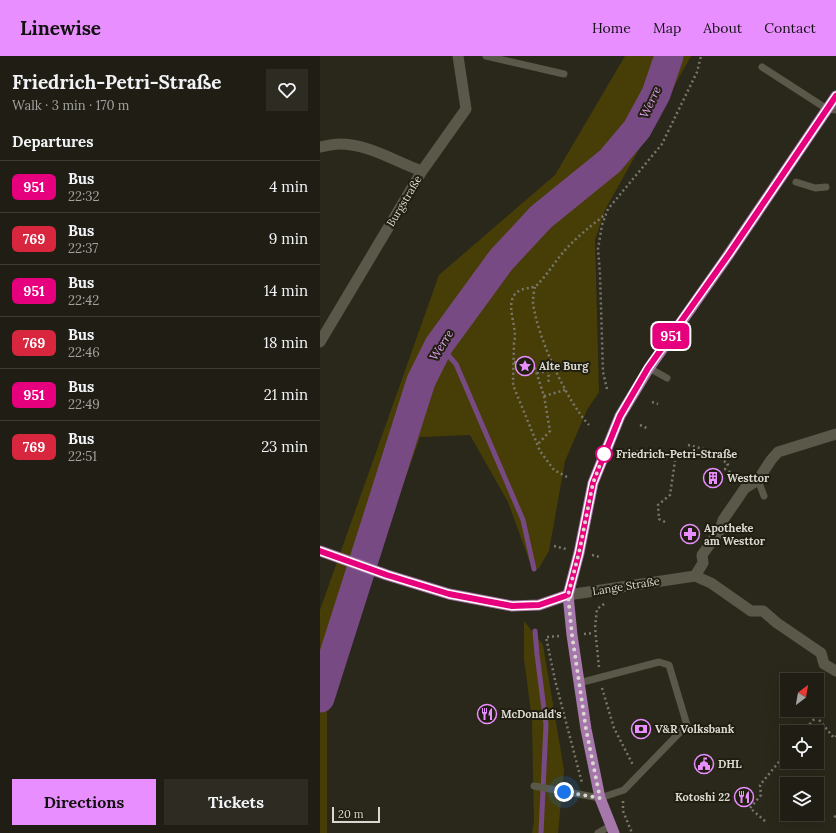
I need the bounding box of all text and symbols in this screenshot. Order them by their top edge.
text: Linewise [20,16,101,40]
text: Home [592,19,631,37]
text: Map [653,19,681,37]
text: About [703,19,742,37]
text: Contact [764,19,816,37]
button: heart [266,69,308,111]
text: Friedrich-Petri-Straße [12,70,222,94]
water label: Werre [636,83,664,120]
text: Walk · 3 min · 170 m [12,97,130,114]
text: Departures [12,132,93,151]
text: Bus [68,169,94,188]
street label: Burgstraße [383,173,425,229]
text: 4 min [269,177,308,196]
text: 951 [23,178,45,196]
text: 22:32 [68,188,99,205]
text: Bus [68,221,94,240]
text: 9 min [269,229,308,248]
text: 769 [23,230,45,248]
text: 22:37 [68,240,98,257]
text: Bus [68,273,94,292]
text: 14 min [264,281,308,300]
text: 951 [23,282,45,300]
text: 22:42 [68,292,99,309]
line badge: 951 [648,323,694,349]
text: Bus [68,325,94,344]
water label: Werre [426,327,456,363]
text: 951 [660,327,682,345]
text: 18 min [263,333,308,352]
text: 769 [23,334,45,352]
text: 22:46 [68,344,100,361]
place icon: Alte Burg [514,355,536,377]
place label: Alte Burg [539,359,589,373]
text: Bus [68,377,94,396]
text: 21 min [264,385,308,404]
text: 951 [23,386,45,404]
text: 22:49 [68,396,100,413]
text: Bus [68,429,94,448]
text: 23 min [261,437,308,456]
text: 769 [23,438,45,456]
marker: Friedrich-Petri-Straße [595,445,613,463]
place label: Friedrich-Petri-Straße [616,447,737,461]
text: 22:51 [68,448,97,465]
building icon: Westtor [702,467,724,489]
place label: Westtor [727,471,770,485]
place label: Apotheke am Westtor [704,521,766,548]
pharmacy icon: Apotheke am Westtor [679,523,701,545]
street label: Lange Straße [591,574,661,598]
north arrow [780,673,824,717]
map controls [780,673,824,821]
restaurant icon: McDonald's [476,703,498,725]
place label: McDonald's [501,707,562,721]
bank icon: V&R Volksbank [630,718,652,740]
place label: V&R Volksbank [655,722,735,736]
button: locate [780,725,824,769]
public building icon: DHL [693,753,715,775]
place label: DHL [718,757,742,771]
button: layers [780,777,824,821]
button: Directions [12,779,156,825]
button: Tickets [164,779,308,825]
your location [554,782,574,802]
restaurant icon: Kotoshi 22 [733,786,755,808]
place label: Kotoshi 22 [675,790,730,804]
scale bar [332,805,380,824]
text: 20 m [338,807,363,821]

